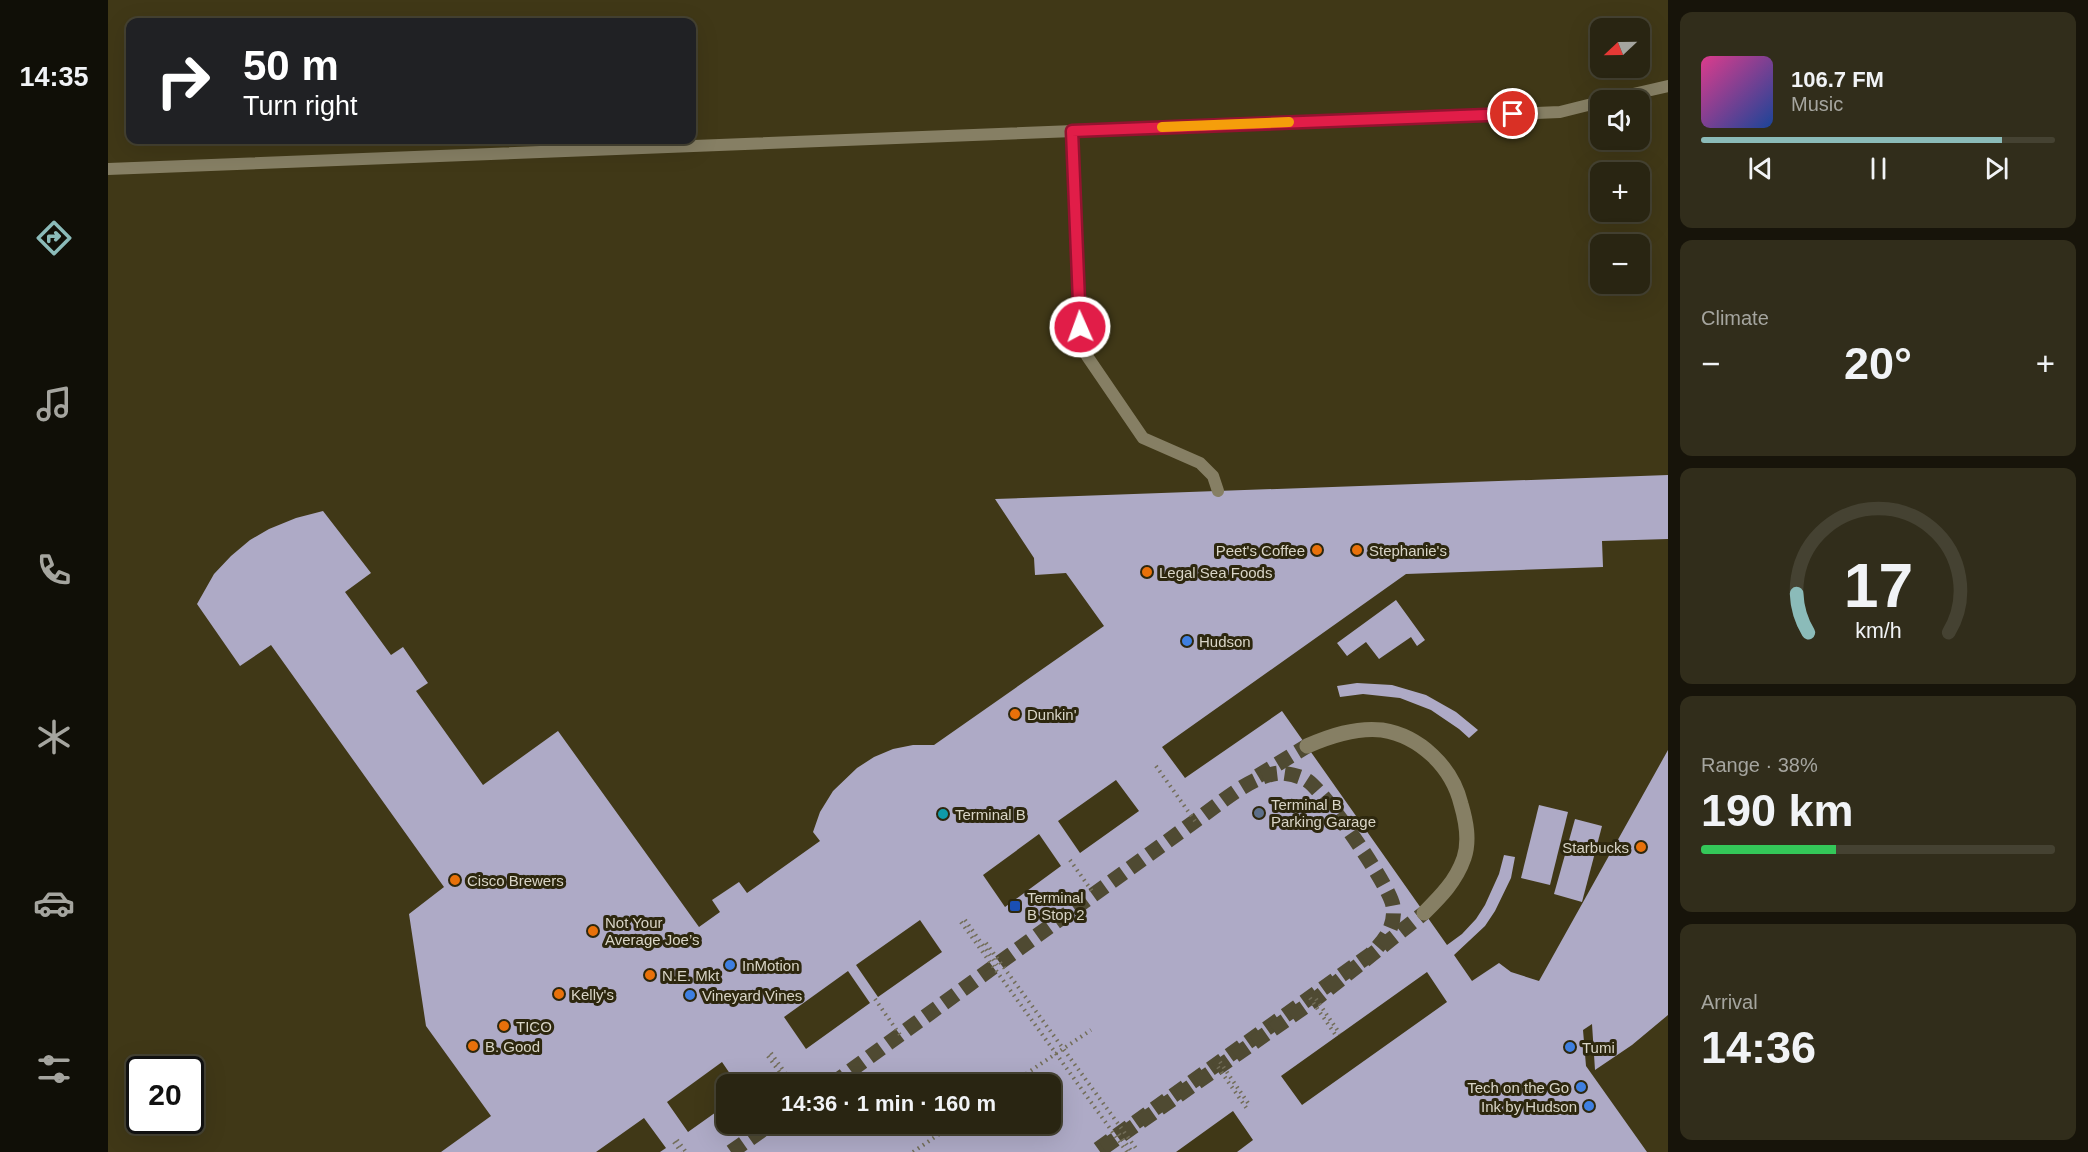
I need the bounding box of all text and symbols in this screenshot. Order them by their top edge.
north arrow [1590,18,1650,78]
map controls [1590,18,1650,294]
icon: right [144,42,222,120]
text: 50 m [243,42,339,89]
text: 14:35 [19,62,89,92]
text: 106.7 FM [1791,67,1884,92]
pin [1487,88,1538,139]
button: sound [1590,90,1650,150]
text: Turn right [243,91,358,121]
text: Music [1791,93,1843,115]
icon: arrive [1496,97,1529,130]
icon: previous [1744,152,1777,185]
icon: pause [1862,152,1895,185]
icon: next [1980,152,2013,185]
button: + [1590,162,1650,222]
icon: directions [33,217,75,259]
button: − [1590,234,1650,294]
position arrow [1048,295,1112,359]
text: Climate [1701,307,1769,329]
text: 20° [1844,338,1912,389]
text: − [1701,345,1720,382]
text: + [2036,345,2055,382]
icon: music [33,383,75,425]
place label: Peet's Coffee [1216,542,1305,559]
place label: Stephanie's [1369,542,1447,559]
marker: Peet's Coffee [1310,543,1324,557]
marker: Stephanie's [1350,543,1364,557]
icon: phone [33,549,75,591]
text: 17 [1843,551,1913,620]
place label: Legal Sea Foods [1159,564,1272,581]
marker: Legal Sea Foods [1140,565,1154,579]
text: km/h [1855,619,1901,643]
place label: Hudson [1199,633,1251,650]
marker: Hudson [1180,634,1194,648]
place label: Dunkin' [1027,706,1077,723]
marker: Dunkin' [1008,707,1022,721]
icon: climate [33,716,75,758]
text: Range · 38% [1701,754,1818,776]
text: 190 km [1701,785,1854,836]
place label: Terminal B Parking Garage [1271,796,1376,830]
place label: Terminal B [955,806,1026,823]
marker: Terminal B Parking Garage [1252,806,1266,820]
marker: Terminal B [936,807,950,821]
place label: Starbucks [1562,839,1629,856]
marker: Starbucks [1634,840,1648,854]
place label: Cisco Brewers [467,872,564,889]
marker: Cisco Brewers [448,873,462,887]
icon: car [33,882,75,924]
place label: Terminal B Stop 2 [1027,889,1085,923]
marker: Terminal B Stop 2 [1008,899,1022,913]
place label: Not Your Average Joe’s [605,914,700,948]
marker: Not Your Average Joe’s [586,924,600,938]
place label: InMotion [742,957,800,974]
marker: InMotion [723,958,737,972]
place label: N.E. Mkt [662,967,720,984]
marker: N.E. Mkt [643,968,657,982]
place label: Kelly's [571,986,614,1003]
marker: Kelly's [552,987,566,1001]
place label: Vineyard Vines [702,987,802,1004]
marker: Vineyard Vines [683,988,697,1002]
text: Arrival [1701,991,1758,1013]
place label: TICO [516,1018,552,1035]
marker: TICO [497,1019,511,1033]
text: 14:36 [1701,1022,1816,1073]
place label: B. Good [485,1038,540,1055]
marker: B. Good [466,1039,480,1053]
place label: Tumi [1582,1039,1615,1056]
marker: Tumi [1563,1040,1577,1054]
icon: filters [33,1048,75,1090]
speed limit sign: 20 [126,1056,204,1134]
place label: Tech on the Go [1467,1079,1569,1096]
marker: Tech on the Go [1574,1080,1588,1094]
text: 14:36 · 1 min · 160 m [781,1091,996,1116]
place label: Ink by Hudson [1481,1098,1577,1115]
marker: Ink by Hudson [1582,1099,1596,1113]

